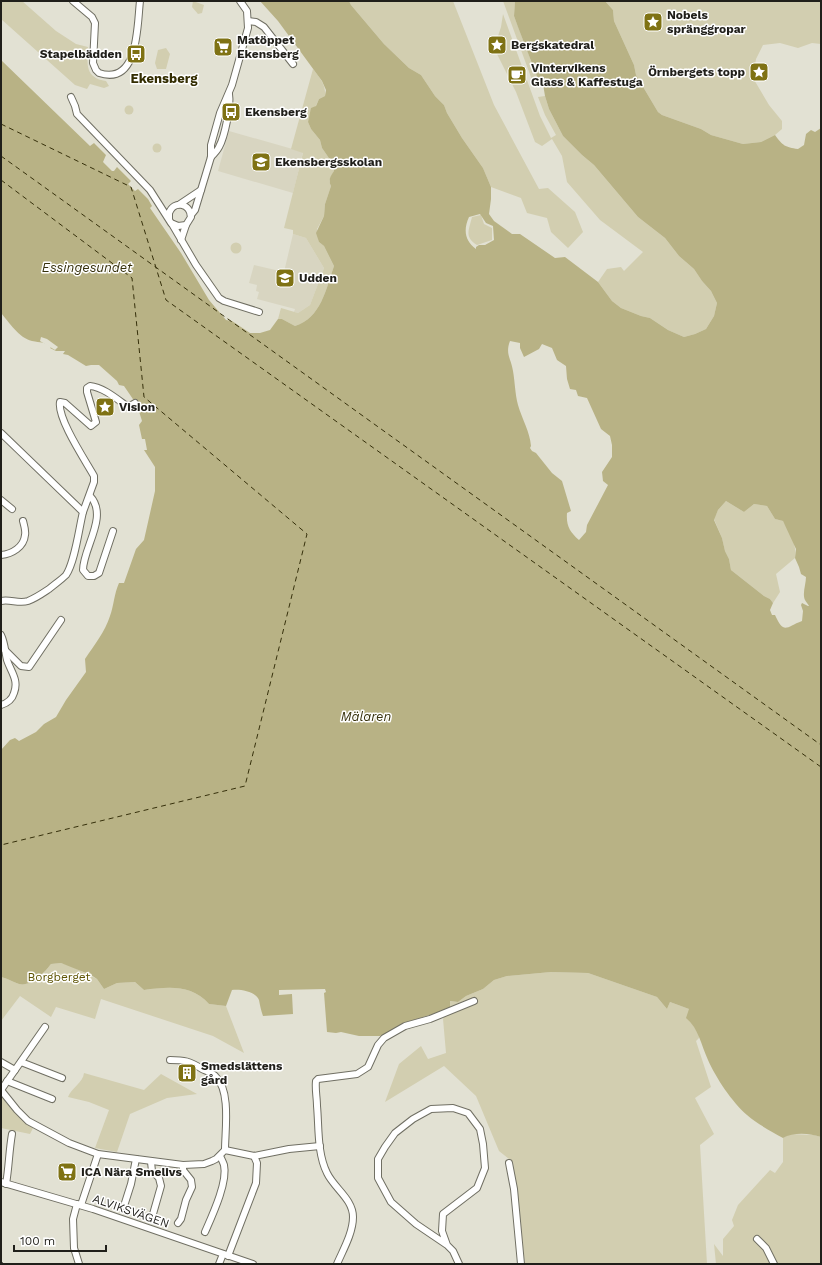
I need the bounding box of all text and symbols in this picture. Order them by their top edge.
place label: Nobels spränggropar [667,8,747,36]
place icon: Nobels spränggropar [642,11,664,33]
place label: Matöppet Ekensberg [237,33,299,61]
place icon: Bergskatedral [486,34,508,56]
supermarket icon: Matöppet Ekensberg [212,36,234,58]
place label: Bergskatedral [511,38,594,52]
bus stop icon: Stapelbädden [125,43,147,65]
place label: Stapelbädden [40,47,122,61]
place label: Vintervikens Glass & Kaffestuga [531,61,643,89]
place icon: Örnbergets topp [748,61,770,83]
cafe icon: Vintervikens Glass & Kaffestuga [506,64,528,86]
place label: Örnbergets topp [648,65,745,79]
district label: Ekensberg [131,71,198,86]
bus stop icon: Ekensberg [220,101,242,123]
place label: Ekensberg [245,105,307,119]
school or university icon: Ekensbergsskolan [250,151,272,173]
place label: Ekensbergsskolan [275,155,382,169]
water label: Essingesundet [42,260,133,275]
school or university icon: Udden [274,267,296,289]
place label: Udden [299,271,337,285]
place icon: Vision [94,396,116,418]
place label: Vision [119,400,155,414]
water label: Mälaren [341,709,392,724]
park label: Borgberget [27,970,91,984]
place label: Smedslättens gård [201,1059,283,1087]
building icon: Smedslättens gård [176,1062,198,1084]
supermarket icon: ICA Nära Smelivs [56,1161,78,1183]
place label: ICA Nära Smelivs [81,1165,182,1179]
street label: ALVIKSVÄGEN [91,1191,171,1231]
scale bar [14,1227,106,1253]
text: 100 m [20,1234,55,1248]

